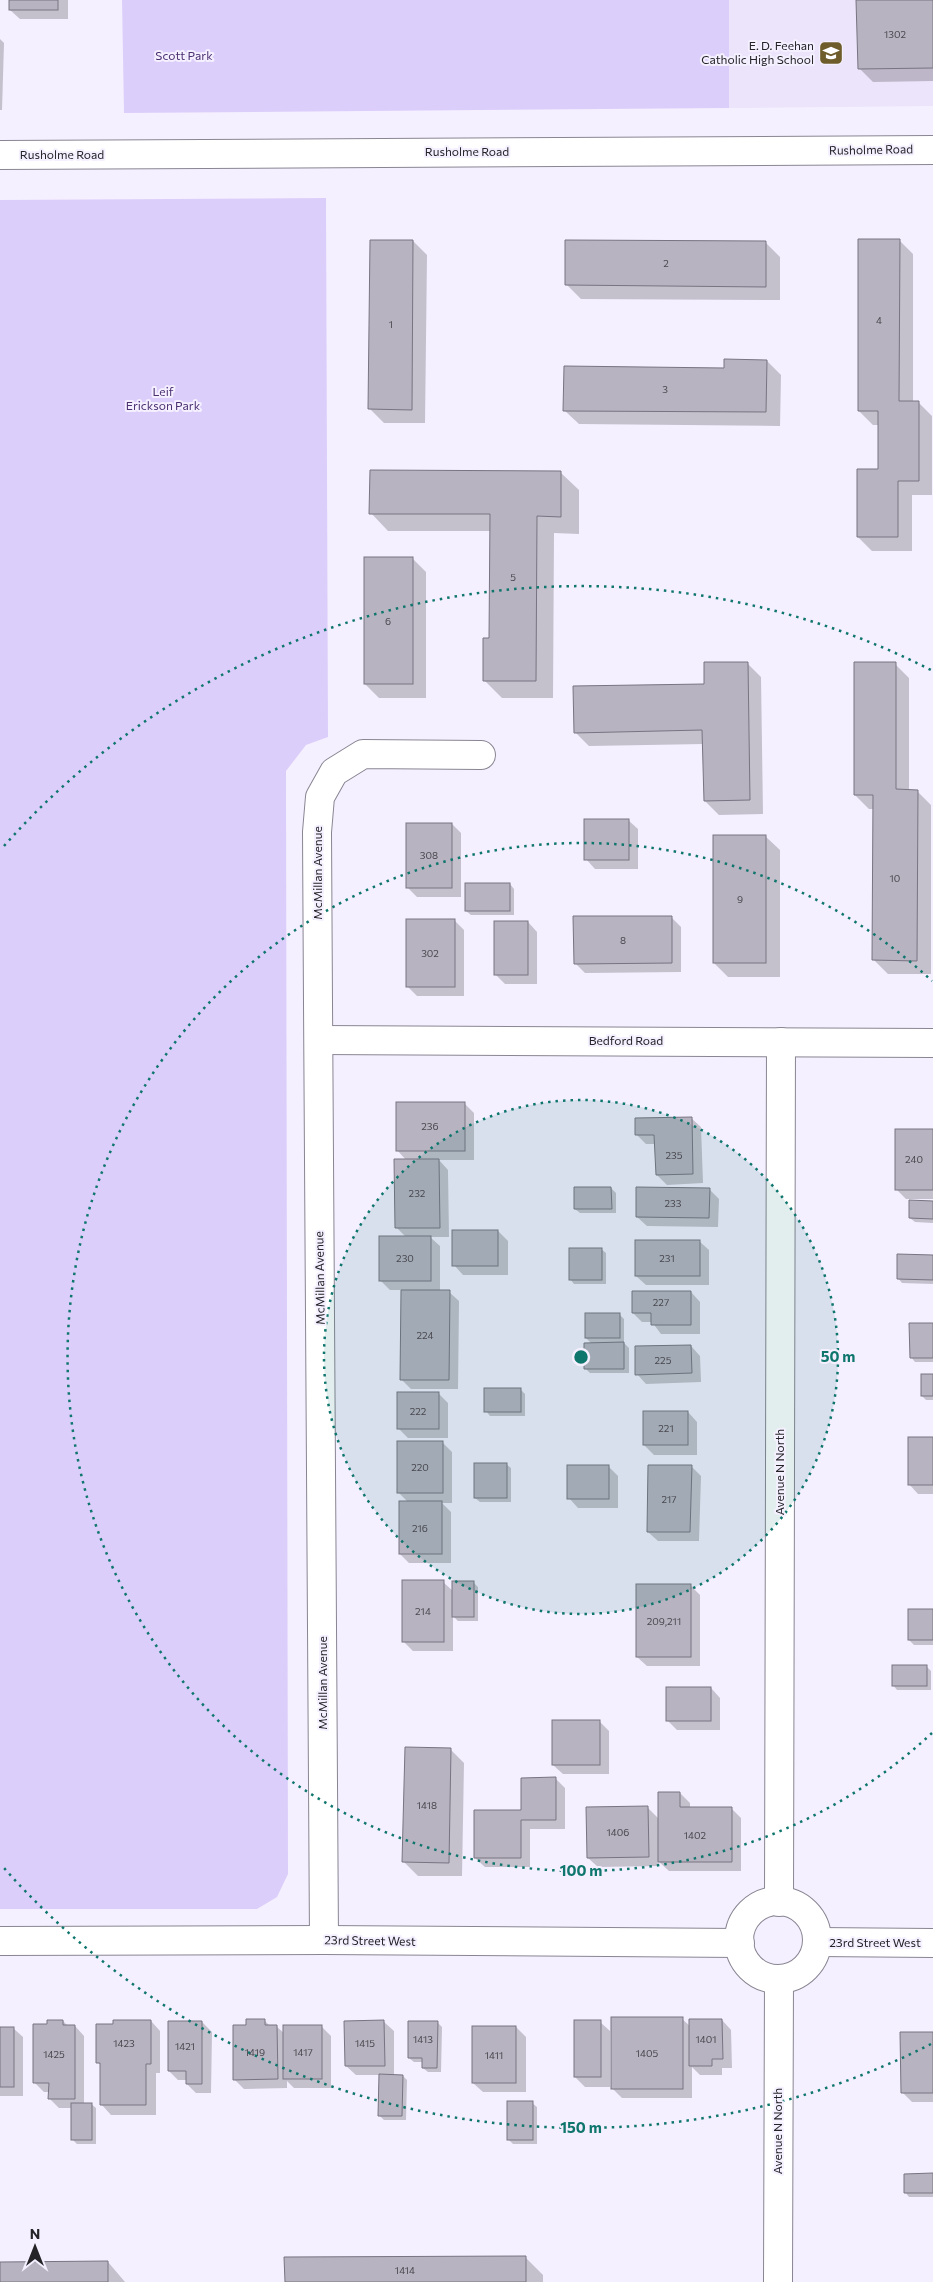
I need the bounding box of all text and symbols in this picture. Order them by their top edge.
house number: 1302 [884,28,906,40]
place label: E. D. Feehan Catholic High School [701,38,814,66]
school or university icon: E. D. Feehan Catholic High School [818,40,844,66]
park label: Scott Park [155,48,213,62]
street label: Rusholme Road [829,141,913,157]
street label: Rusholme Road [425,144,509,158]
street label: Rusholme Road [20,147,104,161]
house number: 2 [663,257,669,269]
house number: 4 [876,314,882,326]
house number: 1 [389,318,393,330]
house number: 3 [662,383,668,395]
park label: Leif Erickson Park [126,384,201,412]
house number: 5 [510,571,516,583]
house number: 6 [385,615,391,627]
street label: McMillan Avenue [310,826,324,920]
house number: 308 [420,849,438,861]
house number: 10 [890,872,900,884]
house number: 9 [737,893,743,905]
house number: 8 [620,934,626,946]
house number: 302 [421,947,439,959]
street label: Bedford Road [589,1033,663,1047]
house number: 236 [421,1120,439,1132]
house number: 235 [666,1149,683,1161]
house number: 240 [905,1153,923,1165]
house number: 232 [409,1187,426,1199]
house number: 233 [665,1197,682,1209]
street label: McMillan Avenue [311,1231,327,1325]
house number: 230 [396,1252,414,1264]
house number: 231 [659,1252,675,1264]
house number: 227 [653,1296,669,1308]
house number: 224 [417,1329,433,1341]
text: 50 m [821,1347,855,1365]
centre of rings [572,1348,590,1366]
house number: 225 [655,1354,672,1366]
house number: 222 [410,1405,427,1417]
house number: 221 [658,1422,674,1434]
street label: Avenue N North [772,1429,786,1515]
house number: 220 [411,1461,429,1473]
house number: 217 [661,1493,677,1505]
house number: 216 [412,1522,428,1534]
house number: 214 [415,1605,431,1617]
house number: 209,211 [647,1615,681,1627]
street label: McMillan Avenue [315,1636,329,1730]
house number: 1418 [417,1799,437,1811]
house number: 1406 [607,1826,629,1838]
house number: 1402 [684,1829,707,1841]
text: 100 m [560,1861,602,1879]
street label: 23rd Street West [324,1932,416,1948]
street label: 23rd Street West [829,1935,921,1949]
house number: 1413 [413,2033,433,2045]
house number: 1401 [695,2033,717,2045]
house number: 1423 [113,2037,135,2049]
house number: 1415 [355,2037,375,2049]
house number: 1421 [175,2040,195,2052]
house number: 1419 [245,2046,265,2058]
house number: 1417 [293,2046,313,2058]
house number: 1405 [636,2047,659,2059]
house number: 1425 [43,2048,65,2060]
house number: 1411 [485,2049,503,2061]
street label: Avenue N North [770,2088,784,2174]
text: 150 m [560,2118,602,2136]
north arrow [10,2222,60,2272]
text: N [30,2225,40,2242]
house number: 1414 [395,2264,415,2276]

